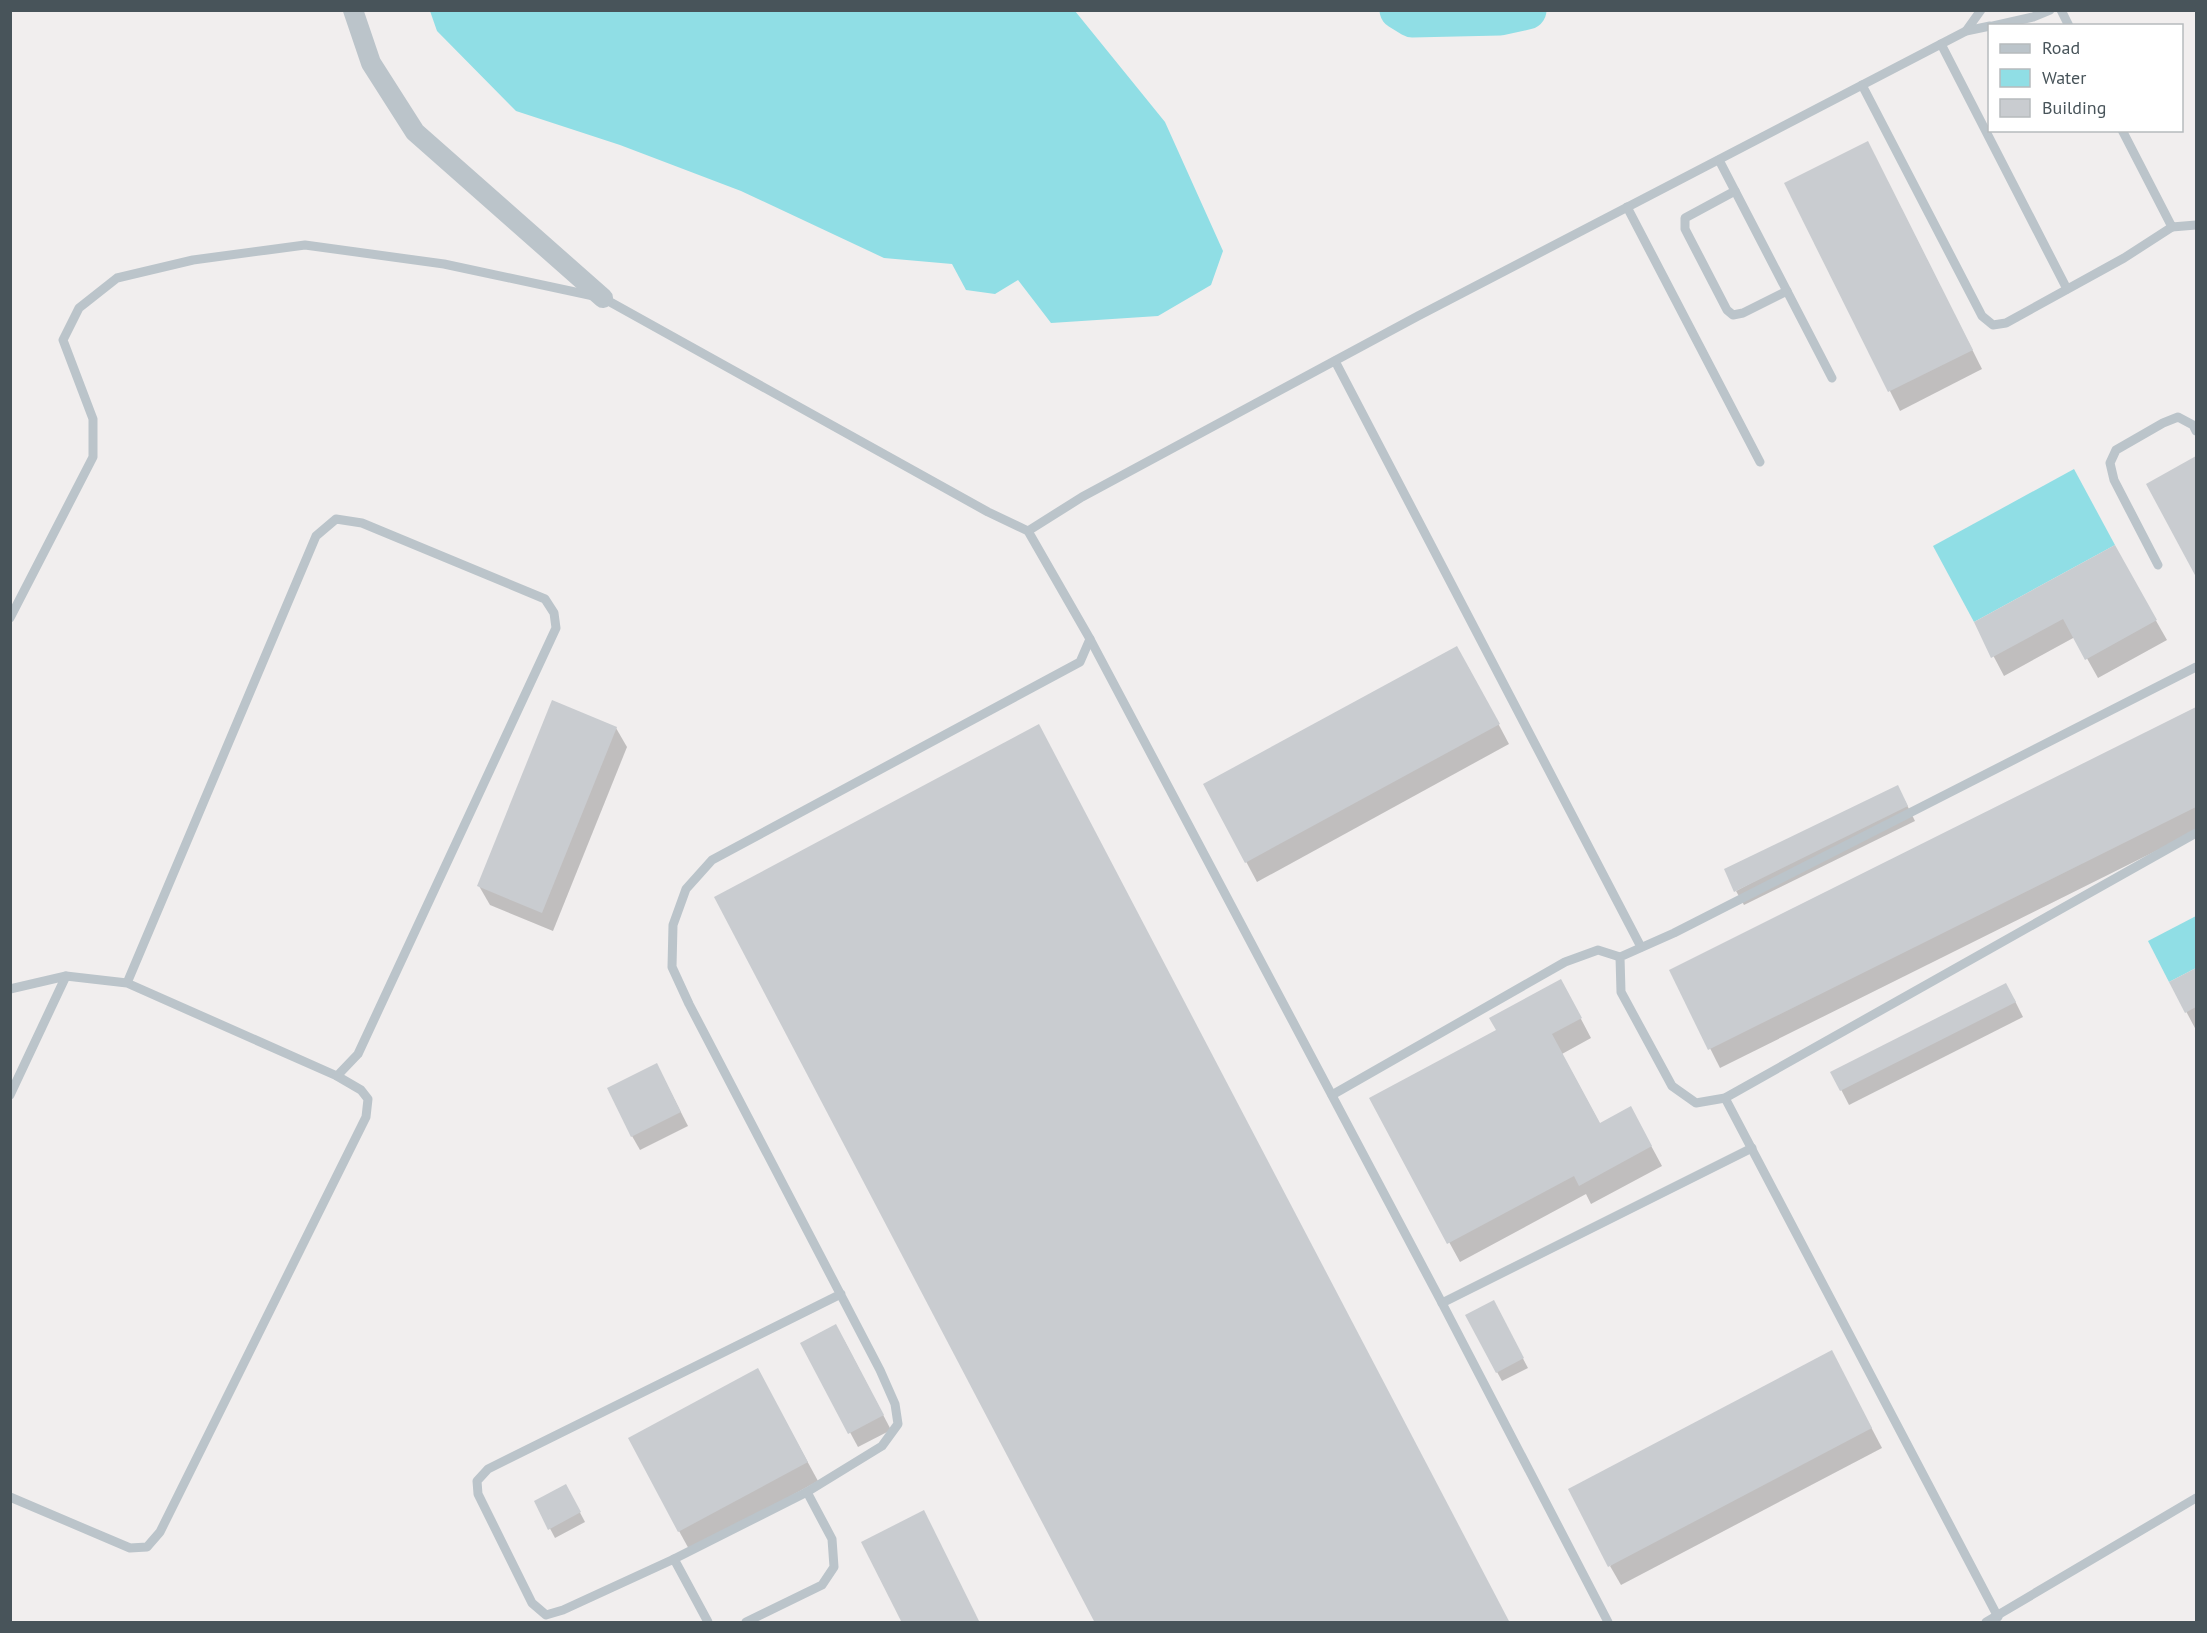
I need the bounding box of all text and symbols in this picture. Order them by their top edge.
legend [1988,24,2183,132]
text: Road [2042,36,2080,59]
text: Water [2042,66,2086,89]
text: Building [2042,96,2106,119]

